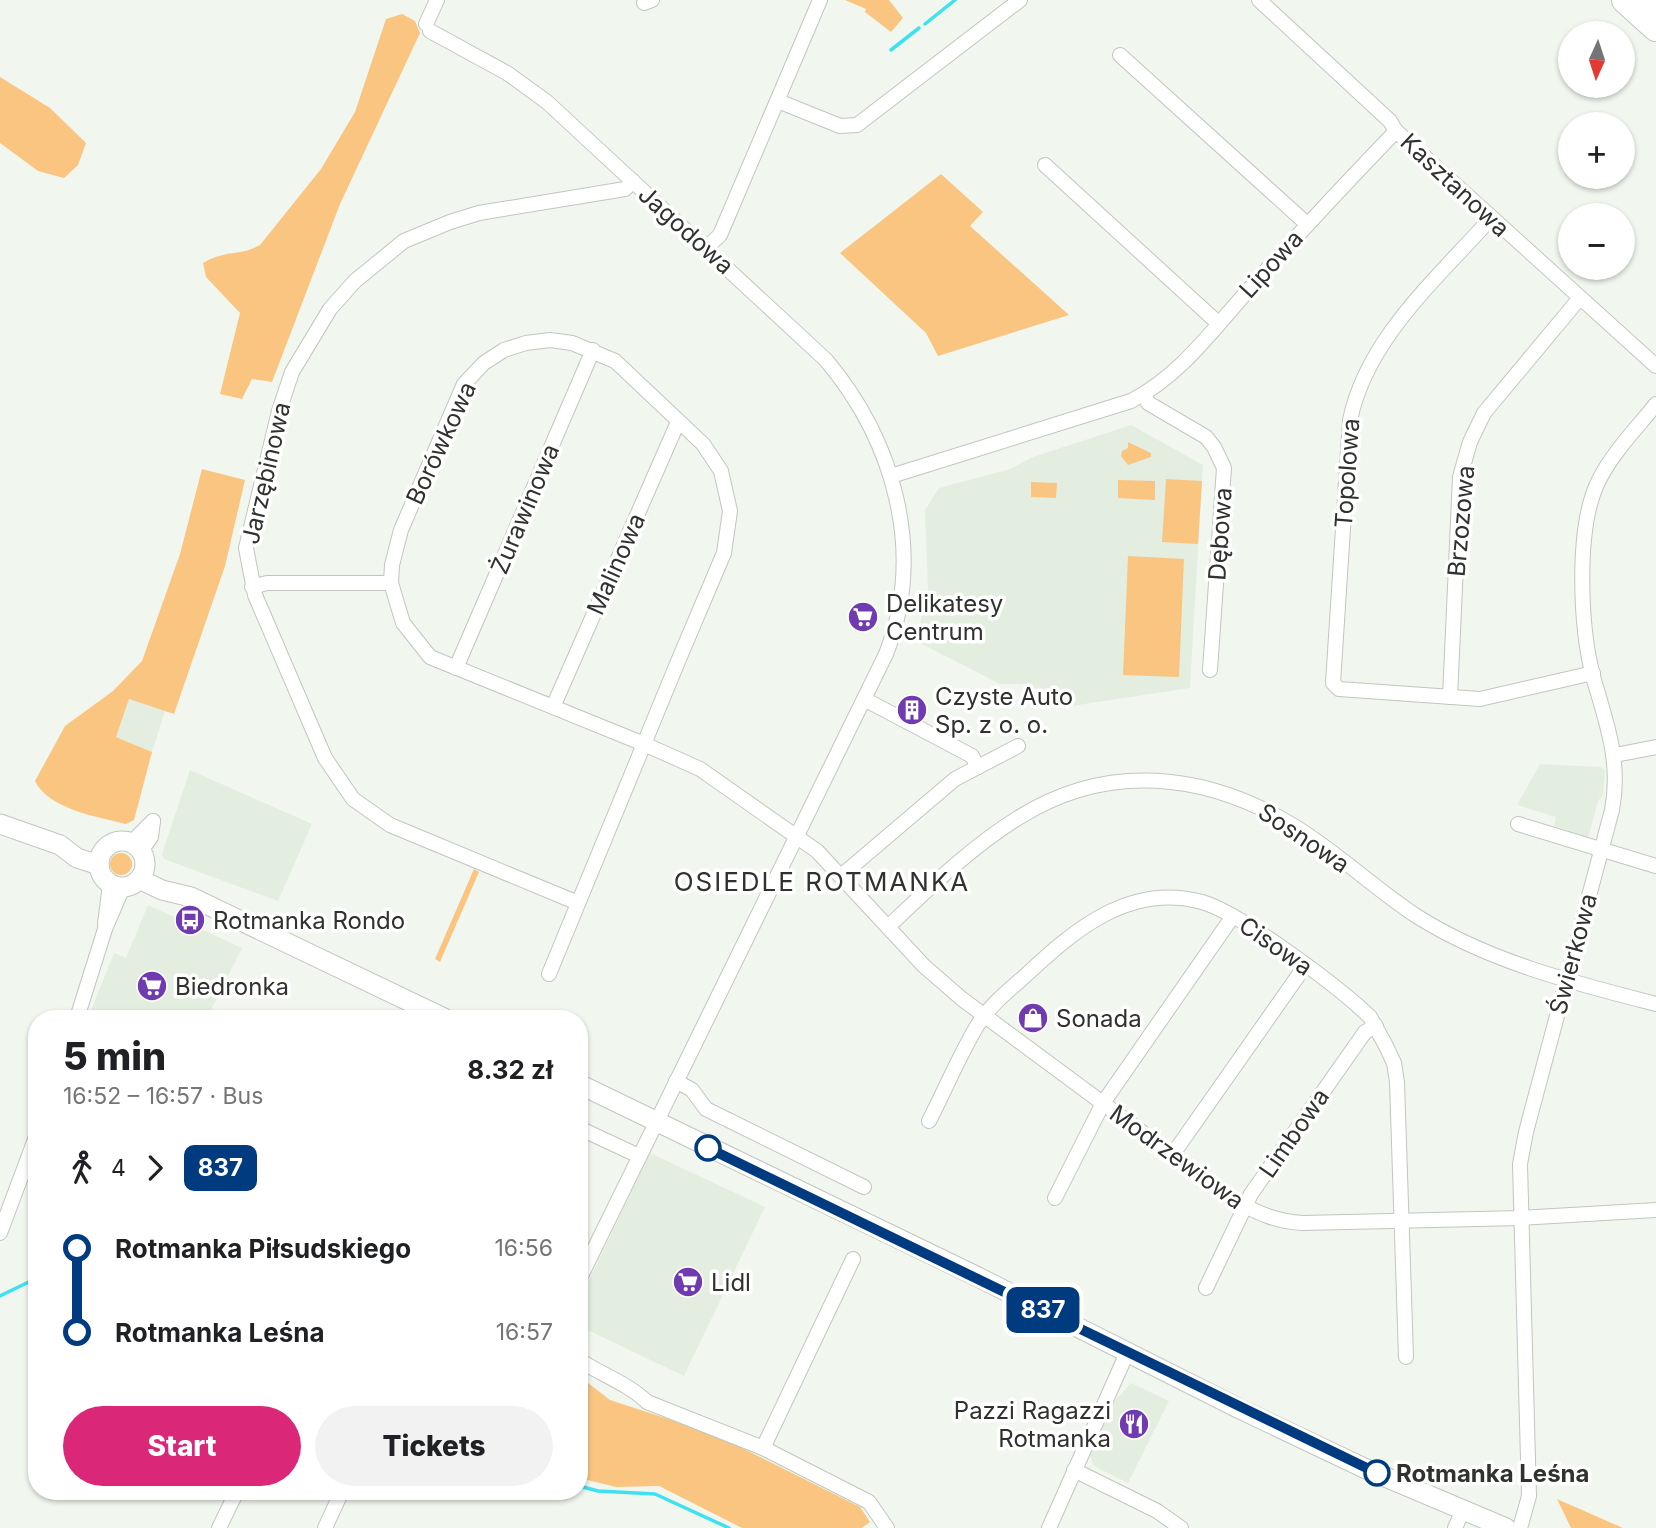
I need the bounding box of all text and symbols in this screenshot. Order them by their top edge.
north arrow [1558,21,1634,98]
map controls [1558,21,1635,280]
button: + [1558,112,1635,189]
street label: Kasztanowa [1395,127,1515,243]
street label: Jagodowa [632,180,740,280]
button: − [1558,203,1635,280]
street label: Lipowa [1233,224,1309,304]
street label: Borówkowa [400,377,482,509]
street label: Jarzębinowa [236,399,296,547]
street label: Topolowa [1329,417,1365,529]
street label: Żurawinowa [485,440,565,578]
street label: Brzozowa [1442,464,1480,578]
street label: Dębowa [1202,487,1238,581]
street label: Malinowa [581,509,651,619]
place label: Delikatesy Centrum [886,589,1003,646]
supermarket icon: Delikatesy Centrum [846,600,880,634]
place label: Czyste Auto Sp. z o. o. [935,682,1073,739]
building icon: Czyste Auto Sp. z o. o. [895,693,929,727]
street label: Sosnowa [1253,797,1355,879]
district label: OSIEDLE ROTMANKA [674,866,970,897]
street label: Świerkowa [1543,890,1603,1018]
bus stop icon: Rotmanka Rondo [173,903,207,937]
place label: Rotmanka Rondo [213,906,405,935]
street label: Cisowa [1234,910,1318,982]
supermarket icon: Biedronka [135,969,169,1003]
place label: Biedronka [175,972,289,1001]
shop icon: Sonada [1016,1001,1050,1035]
place label: Sonada [1056,1004,1142,1033]
text: 5 min [63,1033,166,1079]
text: 8.32 zł [467,1054,553,1085]
text: 16:52 – 16:57 · Bus [63,1082,263,1110]
street label: Limbowa [1253,1083,1335,1183]
street label: Modrzewiowa [1104,1099,1250,1215]
unlabelled marker [695,1135,721,1161]
icon: walk [63,1149,101,1187]
icon: forward [136,1149,174,1187]
text: 837 [198,1153,243,1182]
text: 4 [111,1154,126,1182]
text: Rotmanka Piłsudskiego [115,1233,411,1264]
text: 16:56 [495,1234,553,1262]
supermarket icon: Lidl [671,1265,705,1299]
place label: Lidl [711,1268,751,1297]
line badge: 837 [1003,1287,1083,1333]
text: 837 [1020,1295,1066,1324]
text: Rotmanka Leśna [115,1317,325,1348]
text: 16:57 [496,1318,553,1346]
place label: Pazzi Ragazzi Rotmanka [954,1396,1111,1453]
button: Start [63,1406,301,1486]
button: Tickets [315,1406,553,1486]
restaurant icon: Pazzi Ragazzi Rotmanka [1117,1407,1151,1441]
place label: Rotmanka Leśna [1396,1459,1589,1488]
marker: Rotmanka Leśna [1364,1460,1390,1486]

